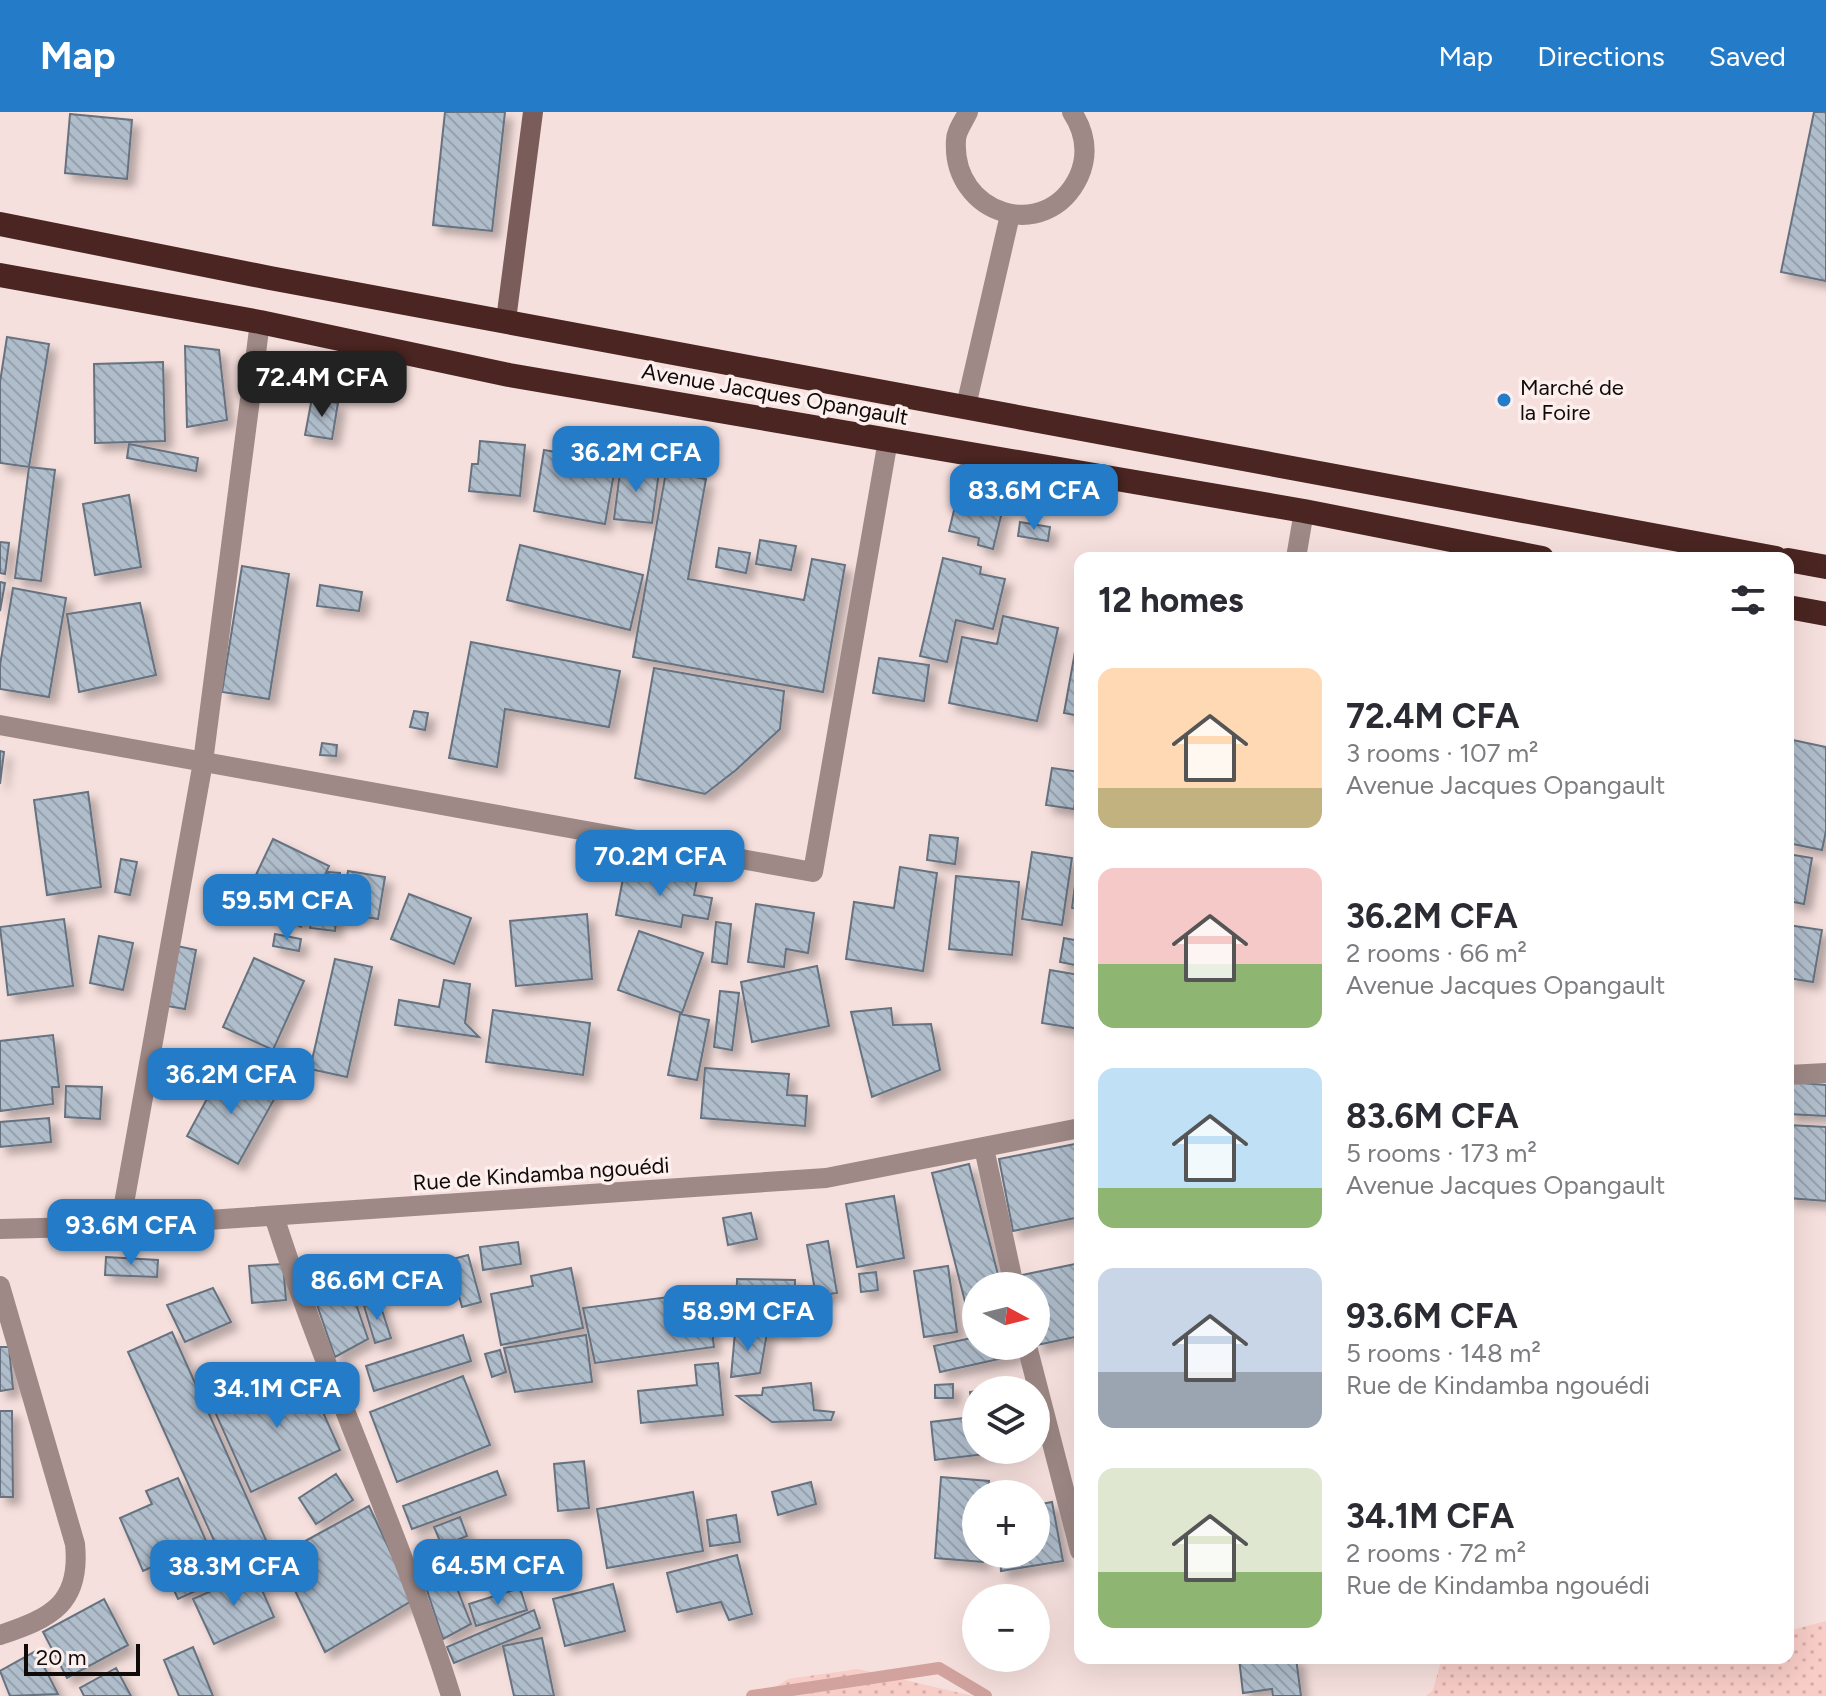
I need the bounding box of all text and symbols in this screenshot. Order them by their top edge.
text: Map [40,33,116,79]
text: Map [1439,39,1493,73]
text: Directions [1537,39,1665,73]
text: Saved [1709,39,1786,73]
pin: 72.4M CFA [230,351,414,419]
street label: Avenue Jacques Opangault [640,357,910,431]
text: 72.4M CFA [256,361,388,393]
place label: Marché de la Foire [1520,374,1624,426]
marker: Marché de la Foire [1495,391,1513,409]
pin: 36.2M CFA [544,426,728,494]
text: 36.2M CFA [570,436,702,468]
pin: 83.6M CFA [942,464,1126,532]
text: 83.6M CFA [968,474,1100,506]
icon: filters [1726,578,1770,622]
text: 12 homes [1098,580,1244,621]
text: 72.4M CFA [1346,696,1520,737]
icon: home [1162,700,1258,796]
text: 3 rooms · 107 m² [1346,737,1539,769]
text: Avenue Jacques Opangault [1346,769,1665,801]
pin: 70.2M CFA [568,830,752,898]
text: 70.2M CFA [593,840,727,872]
pin: 59.5M CFA [195,874,379,942]
text: 59.5M CFA [221,884,353,916]
text: 36.2M CFA [1346,896,1518,937]
icon: home [1162,900,1258,996]
text: 2 rooms · 66 m² [1346,937,1527,969]
text: Avenue Jacques Opangault [1346,969,1665,1001]
pin: 36.2M CFA [139,1048,323,1116]
text: 36.2M CFA [165,1058,297,1090]
text: 83.6M CFA [1346,1096,1519,1137]
icon: home [1162,1100,1258,1196]
text: 5 rooms · 173 m² [1346,1137,1537,1169]
street label: Rue de Kindamba ngouédi [412,1152,670,1196]
text: Avenue Jacques Opangault [1346,1169,1665,1201]
pin: 93.6M CFA [39,1199,223,1267]
text: 93.6M CFA [65,1209,197,1241]
pin: 86.6M CFA [285,1254,469,1322]
text: 86.6M CFA [311,1264,443,1296]
north arrow [962,1272,1050,1360]
map controls [962,1272,1050,1672]
pin: 58.9M CFA [656,1285,840,1353]
text: 58.9M CFA [682,1295,814,1327]
text: 93.6M CFA [1346,1296,1518,1337]
icon: home [1162,1300,1258,1396]
text: 5 rooms · 148 m² [1346,1337,1541,1369]
pin: 34.1M CFA [185,1362,369,1430]
text: Rue de Kindamba ngouédi [1346,1369,1650,1401]
text: 34.1M CFA [213,1372,341,1404]
button: layers [962,1376,1050,1464]
button: + [962,1480,1050,1568]
text: 34.1M CFA [1346,1496,1514,1537]
icon: home [1162,1500,1258,1596]
text: 2 rooms · 72 m² [1346,1537,1526,1569]
pin: 64.5M CFA [406,1539,590,1607]
pin: 38.3M CFA [142,1540,326,1608]
text: 64.5M CFA [431,1549,565,1581]
text: 38.3M CFA [168,1550,300,1582]
text: Rue de Kindamba ngouédi [1346,1569,1650,1601]
button: − [962,1584,1050,1672]
scale bar [24,1640,140,1676]
text: 20 m [36,1644,87,1671]

